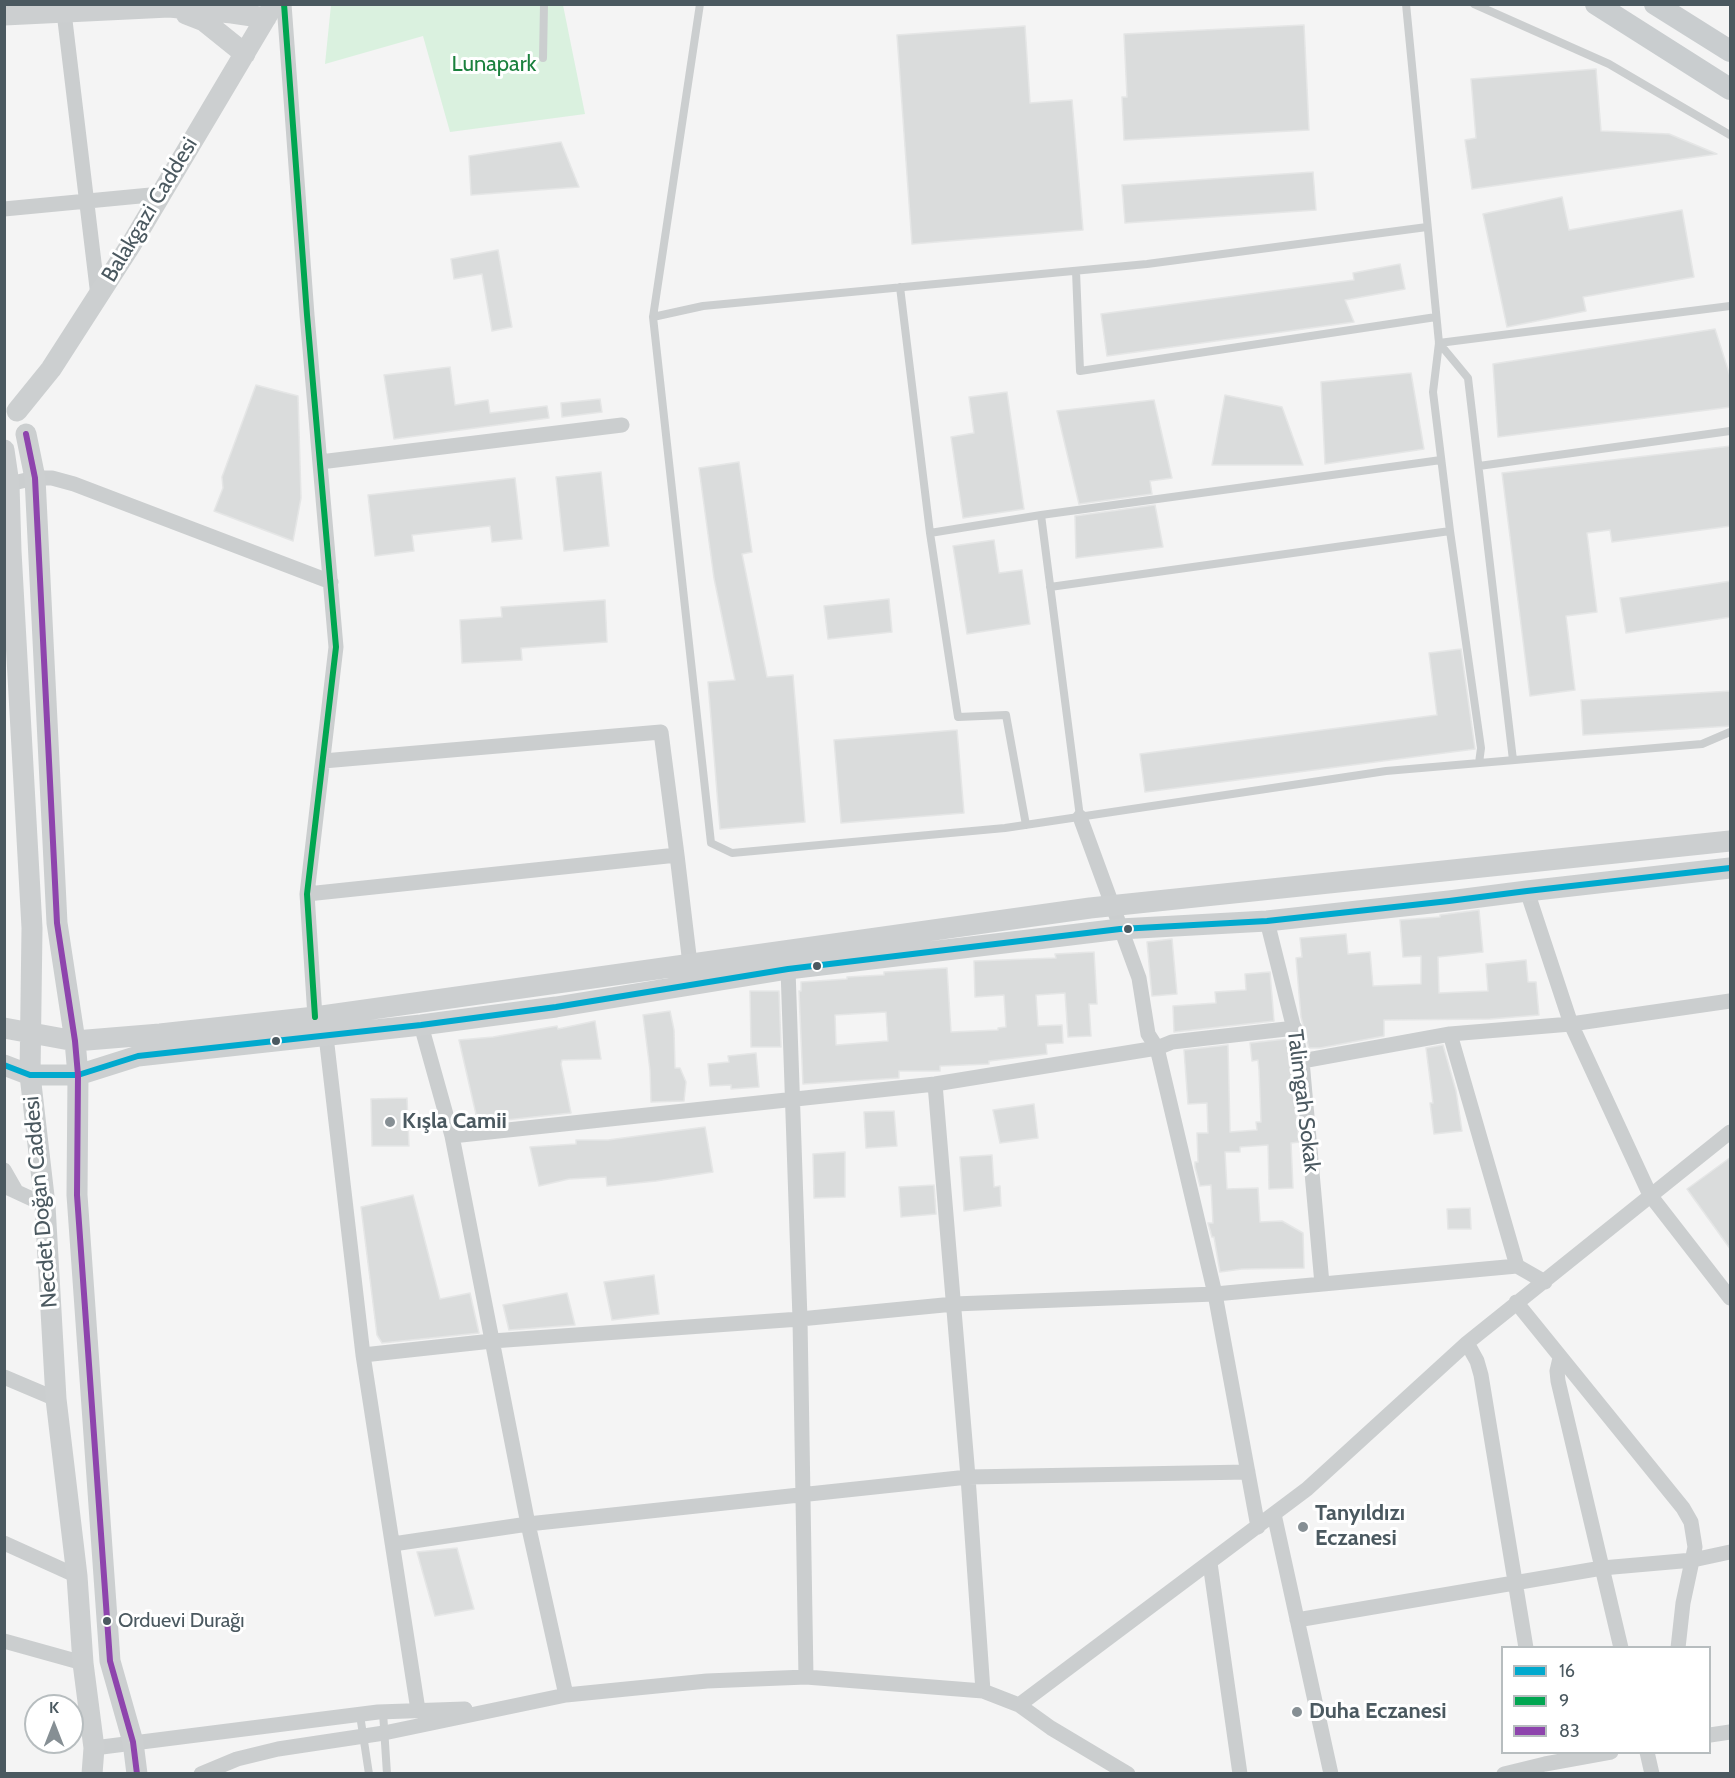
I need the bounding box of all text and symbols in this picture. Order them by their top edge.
park label: Lunapark [452,52,536,78]
street label: Balakgazi Caddesi [96,133,204,287]
unlabelled marker [1122,923,1134,935]
unlabelled marker [811,960,823,972]
street label: Talimgah Sokak [1281,1028,1325,1174]
unlabelled marker [270,1035,282,1047]
street label: Necdet Doğan Caddesi [19,1095,63,1309]
place label: Kışla Camii [402,1109,507,1135]
marker: Kışla Camii [383,1115,397,1129]
place label: Tanyıldızı Eczanesi [1315,1501,1405,1552]
marker: Tanyıldızı Eczanesi [1296,1520,1310,1534]
place label: Orduevi Durağı [118,1609,245,1633]
marker: Orduevi Durağı [101,1615,113,1627]
legend [1501,1646,1711,1754]
text: 16 [1559,1660,1575,1682]
text: 9 [1559,1690,1569,1712]
north arrow [24,1694,84,1754]
text: K [49,1698,59,1717]
place label: Duha Eczanesi [1309,1699,1447,1725]
marker: Duha Eczanesi [1290,1705,1304,1719]
text: 83 [1559,1720,1580,1742]

